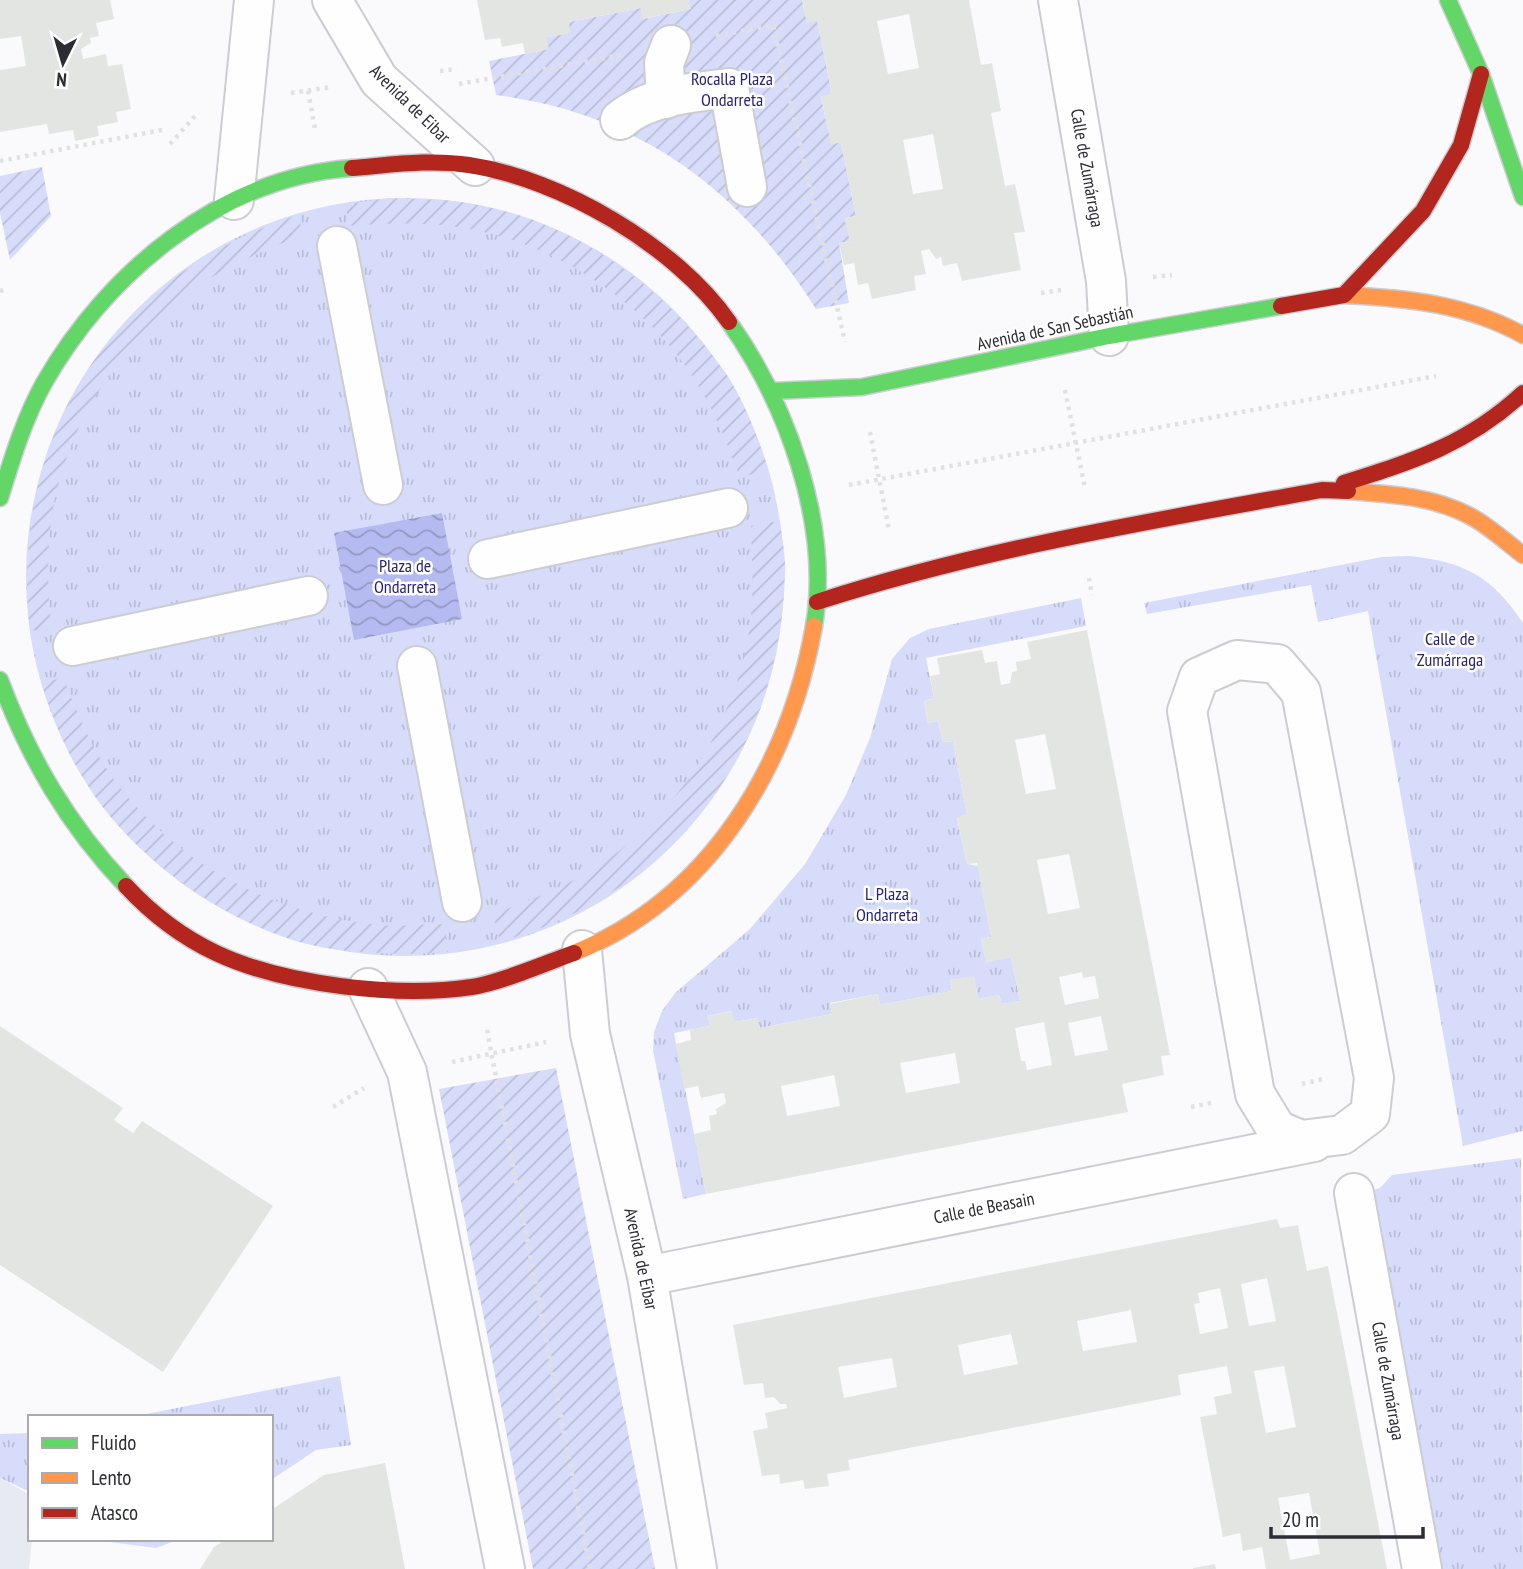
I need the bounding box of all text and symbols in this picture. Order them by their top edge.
north arrow [28,28,98,98]
street label: Avenida de Eibar [365,59,456,148]
park label: Rocalla Plaza Ondarreta [691,67,773,111]
text: N [55,68,68,92]
street label: Calle de Zumárraga [1066,107,1109,229]
street label: Avenida de San Sebastián [975,300,1135,355]
park label: Plaza de Ondarreta [374,554,436,598]
park label: Calle de Zumárraga [1417,627,1483,671]
park label: L Plaza Ondarreta [856,882,918,926]
street label: Calle de Beasain [932,1186,1036,1229]
street label: Avenida de Eibar [619,1206,664,1312]
street label: Calle de Zumárraga [1367,1320,1410,1442]
legend [28,1415,273,1541]
text: Fluido [91,1429,136,1456]
text: Lento [91,1464,131,1491]
scale bar [1271,1496,1423,1540]
text: Atasco [91,1499,138,1526]
text: 20 m [1282,1506,1319,1533]

